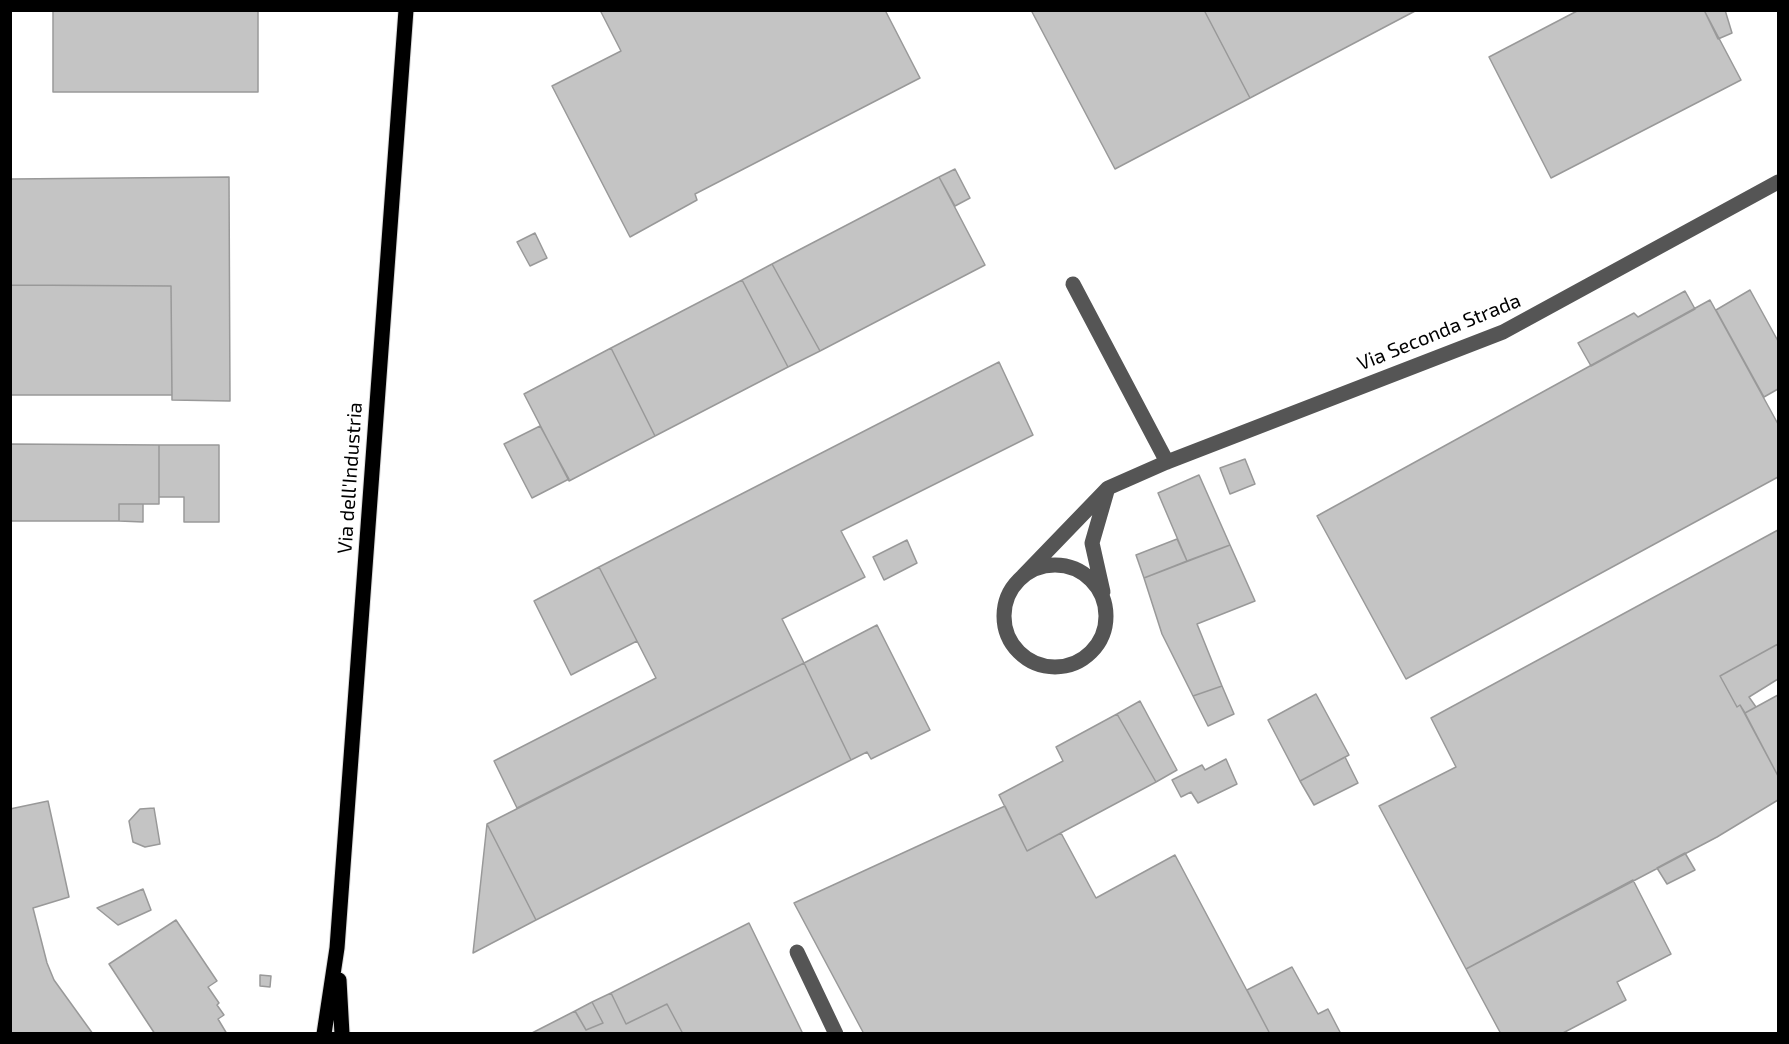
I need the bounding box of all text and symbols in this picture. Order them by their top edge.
street label: Via Seconda Strada [1354,288,1524,376]
street label: Via dell'Industria [333,401,367,555]

